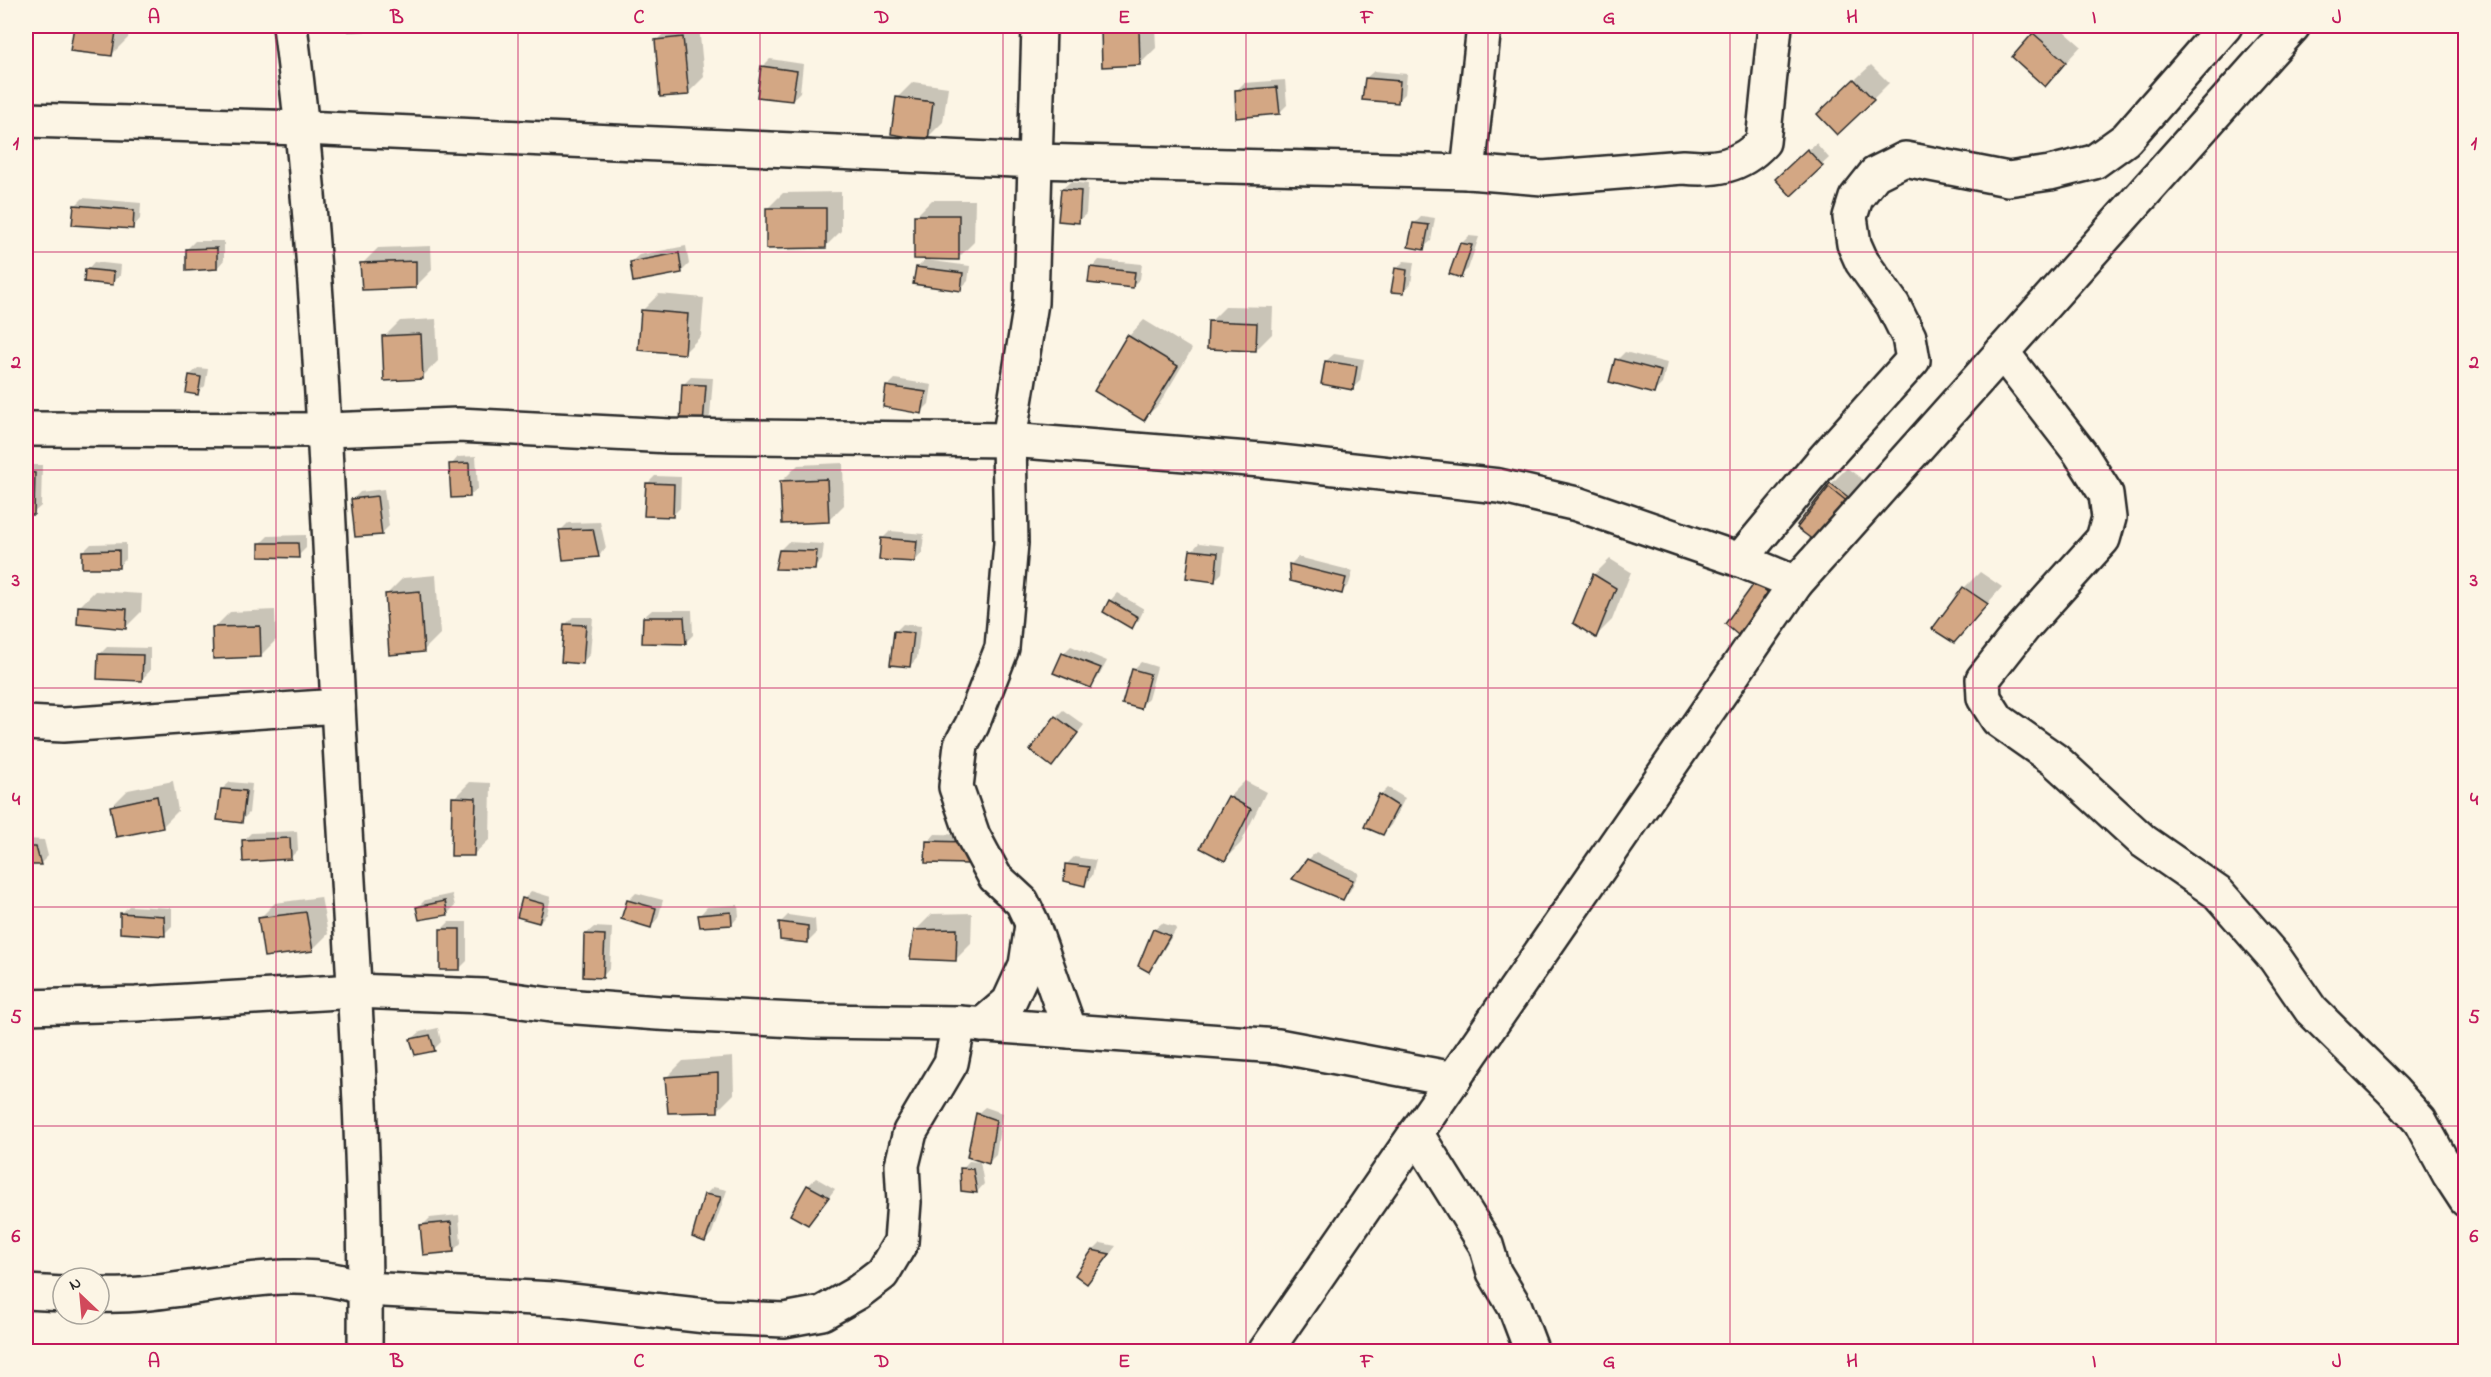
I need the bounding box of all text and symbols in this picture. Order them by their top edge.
text: A [148,4,160,33]
text: B [389,4,404,33]
text: C [634,4,645,33]
text: D [874,4,889,33]
text: E [1118,4,1130,33]
text: F [1360,4,1374,33]
text: G [1603,4,1616,33]
text: H [1846,4,1858,33]
text: I [2092,4,2097,33]
text: J [2332,4,2342,33]
text: 1 [13,130,20,159]
text: 1 [2471,130,2478,159]
text: 2 [10,349,21,378]
text: 2 [2468,349,2479,378]
text: 3 [11,567,20,596]
text: 3 [2469,567,2478,596]
text: 4 [12,786,21,815]
text: 4 [2470,786,2479,815]
text: 5 [10,1004,22,1033]
text: 5 [2468,1004,2480,1033]
text: 6 [12,1223,21,1252]
text: 6 [2470,1223,2479,1252]
north arrow [51,1266,111,1326]
text: N [65,1271,86,1297]
text: A [148,1348,160,1377]
text: B [389,1348,404,1377]
text: C [634,1348,645,1377]
text: D [874,1348,889,1377]
text: E [1118,1348,1130,1377]
text: F [1360,1348,1374,1377]
text: G [1603,1348,1616,1377]
text: H [1846,1348,1858,1377]
text: I [2092,1348,2097,1377]
text: J [2332,1348,2342,1377]

